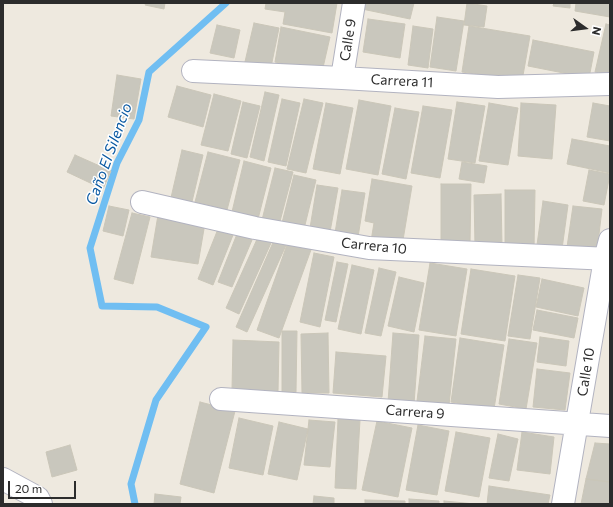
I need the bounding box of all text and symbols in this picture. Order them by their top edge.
north arrow [565,8,605,48]
street label: Calle 9 [336,18,360,62]
text: N [590,25,604,37]
street label: Carrera 11 [370,71,434,91]
water label: Caño El Silencio [82,100,136,208]
street label: Carrera 10 [340,234,408,258]
street label: Calle 10 [574,346,598,398]
street label: Carrera 9 [385,402,445,422]
scale bar [10,473,78,499]
text: 20 m [15,481,42,495]

